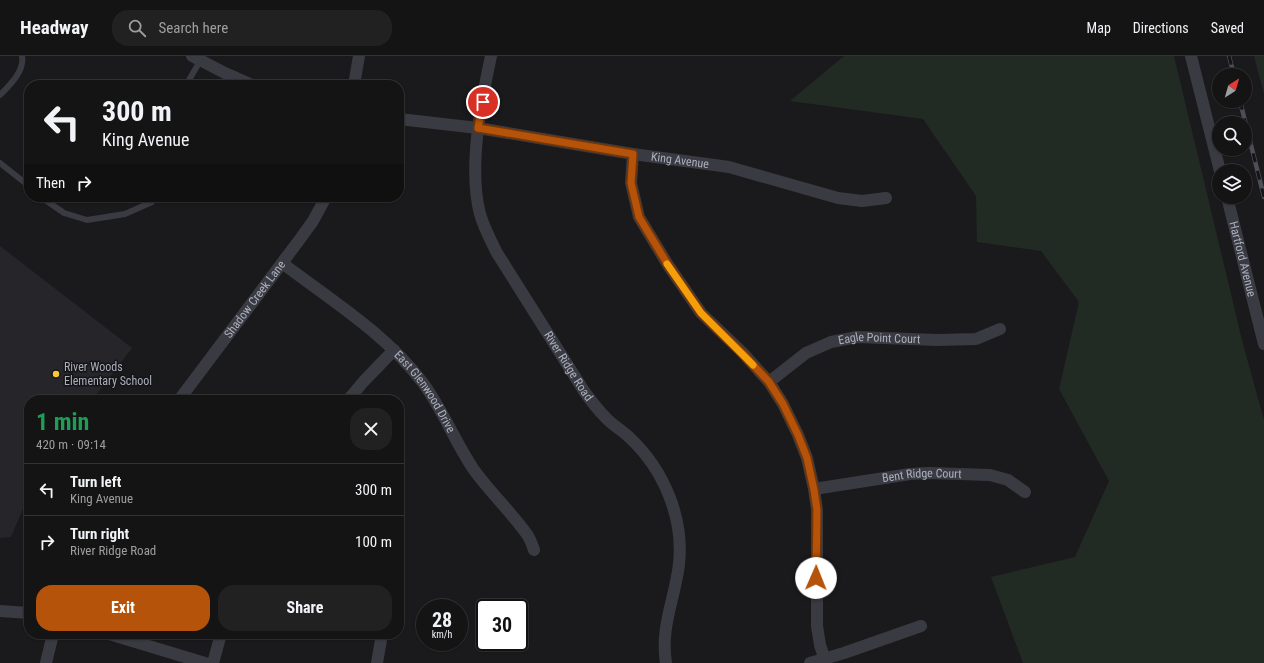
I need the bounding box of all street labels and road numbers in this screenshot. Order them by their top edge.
street label: King Avenue [650,149,710,171]
street label: Hartford Avenue [1226,220,1259,299]
street label: Shadow Creek Lane [221,258,288,341]
street label: River Ridge Road [541,329,596,404]
street label: Eagle Point Court [837,330,921,347]
street label: East Glenwood Drive [391,348,458,436]
street label: Bent Ridge Court [881,466,962,485]

